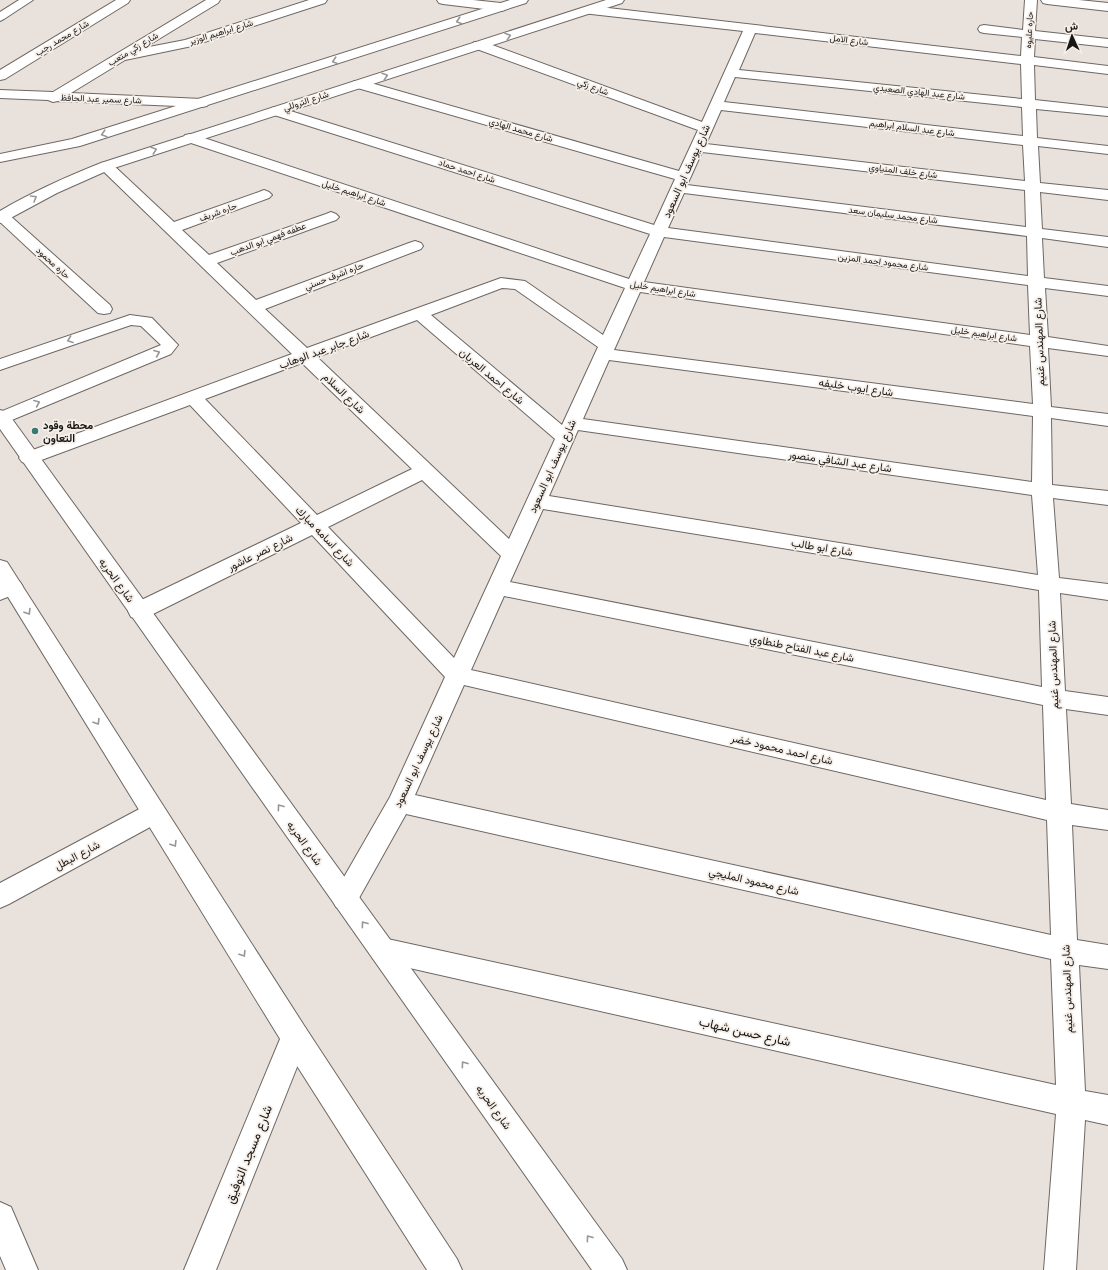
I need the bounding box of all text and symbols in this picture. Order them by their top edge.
street label: حاره عليوه [1022,11,1038,49]
one-way arrow [455,16,462,25]
north arrow [1052,16,1092,56]
street label: شارع محمد رجب [33,17,92,60]
street label: شارع ابراهيم الوزير [187,17,255,50]
text: ش [1065,19,1079,36]
street label: شارع زكي متعب [106,29,161,70]
one-way arrow [505,32,512,41]
street label: شارع الامل [829,32,869,50]
one-way arrow [332,56,339,64]
one-way arrow [381,72,388,81]
street label: شارع زكي [575,76,610,100]
street label: شارع عبد الهادي الصعيدي [872,81,965,105]
street label: شارع التروللي [282,88,331,116]
street label: شارع سمير عبد الحافظ [60,92,142,108]
street label: شارع محمد الهادي [487,115,554,147]
street label: شارع عبد السلام ابراهيم [868,117,955,141]
street label: شارع يوسف ابو السعود [659,122,716,221]
one-way arrow [101,129,108,138]
one-way arrow [151,146,158,155]
street label: شارع احمد حماد [437,156,497,188]
street label: شارع خلف المنياوي [868,161,938,183]
street label: شارع ابراهيم خليل [320,177,387,211]
one-way arrow [29,195,37,202]
street label: حاره شريف [198,200,239,226]
street label: شارع محمد سليمان سعد [847,204,938,228]
street label: عطفه فهمي ابو الدهب [228,220,308,260]
street label: حاره محمود [32,245,73,283]
street label: شارع محمود احمد المزين [837,251,929,275]
street label: حاره اشرف حسني [303,259,366,295]
street label: شارع ابراهيم خليل [629,278,697,302]
street label: شارع المهندس غنيم [1030,297,1051,386]
street label: شارع ابراهيم خليل [950,323,1018,347]
street label: شارع جابر عبد الوهاب [277,326,372,375]
one-way arrow [66,335,73,343]
street label: شارع احمد العريان [455,345,527,410]
one-way arrow [154,350,161,358]
street label: شارع السلام [318,369,368,419]
street label: شارع ايوب خليفه [817,375,894,402]
one-way arrow [34,400,41,408]
street label: شارع يوسف ابو السعود [525,417,582,516]
place label: محطة وقود التعاون [43,418,93,448]
marker: محطة وقود التعاون [30,426,40,436]
street label: شارع عبد الشافي منصور [786,447,893,478]
street label: شارع اسامه مبارك [290,503,358,572]
street label: شارع نصر عاشور [224,530,297,577]
street label: شارع ابو طالب [790,535,854,562]
street label: شارع الحريه [94,555,138,607]
one-way arrow [23,608,31,615]
street label: شارع المهندس غنيم [1044,620,1065,709]
street label: شارع عبد الفتاح طنطاوي [748,631,856,668]
street label: شارع يوسف ابو السعود [390,712,449,811]
one-way arrow [92,718,100,725]
street label: شارع احمد محمود خضر [728,730,835,771]
one-way arrow [278,805,285,812]
street label: شارع الحريه [282,818,326,870]
street label: شارع البطل [52,837,104,875]
one-way arrow [169,840,176,847]
street label: شارع محمود المليجي [707,864,801,901]
one-way arrow [362,922,369,929]
street label: شارع المهندس غنيم [1058,944,1079,1033]
one-way arrow [238,950,245,957]
street label: شارع حسن شهاب [697,1013,792,1053]
one-way arrow [462,1062,469,1069]
street label: شارع الحريه [471,1082,515,1134]
street label: شارع مسجد التوفيق [221,1102,279,1207]
one-way arrow [586,1236,593,1243]

